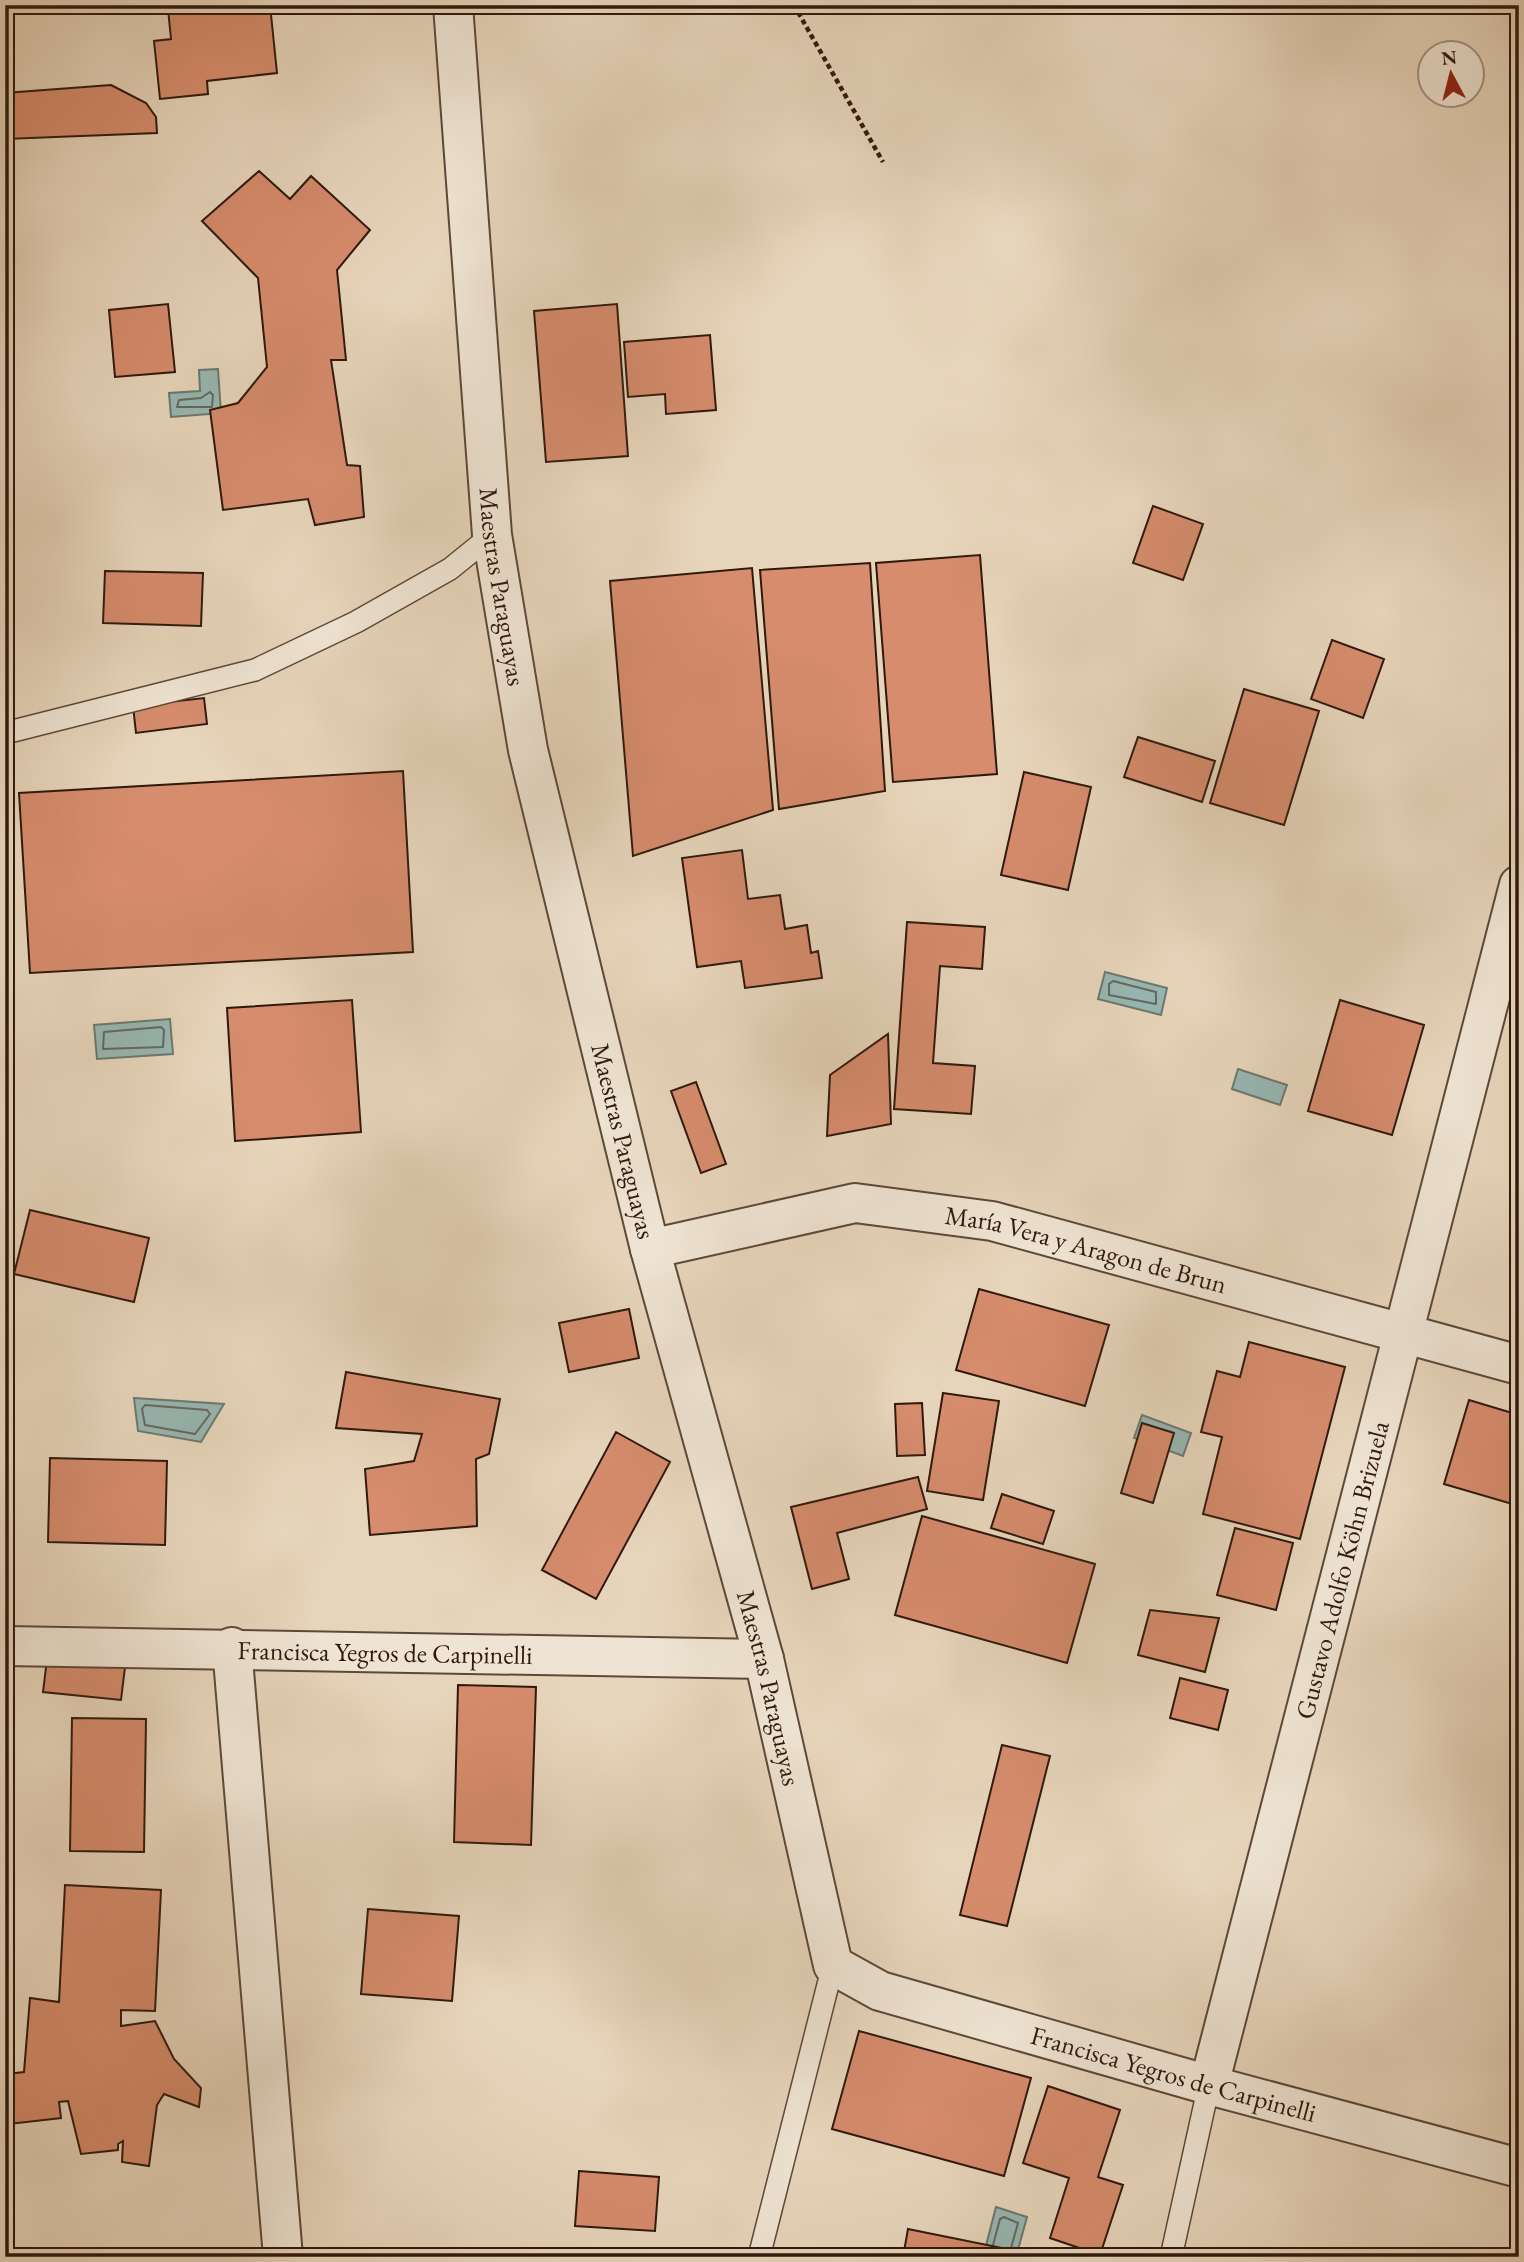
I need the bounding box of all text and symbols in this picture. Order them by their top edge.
north arrow [1416,38,1486,108]
text: N [1440,44,1459,71]
street label: Maestras Paraguayas [472,486,534,688]
street label: Maestras Paraguayas [583,1040,664,1242]
street label: María Vera y Aragon de Brun [943,1198,1231,1301]
street label: Gustavo Adolfo Köhn Brizuela [1287,1417,1397,1723]
street label: Maestras Paraguayas [729,1586,809,1789]
street label: Francisca Yegros de Carpinelli [237,1633,533,1672]
street label: Francisca Yegros de Carpinelli [1027,2018,1320,2130]

